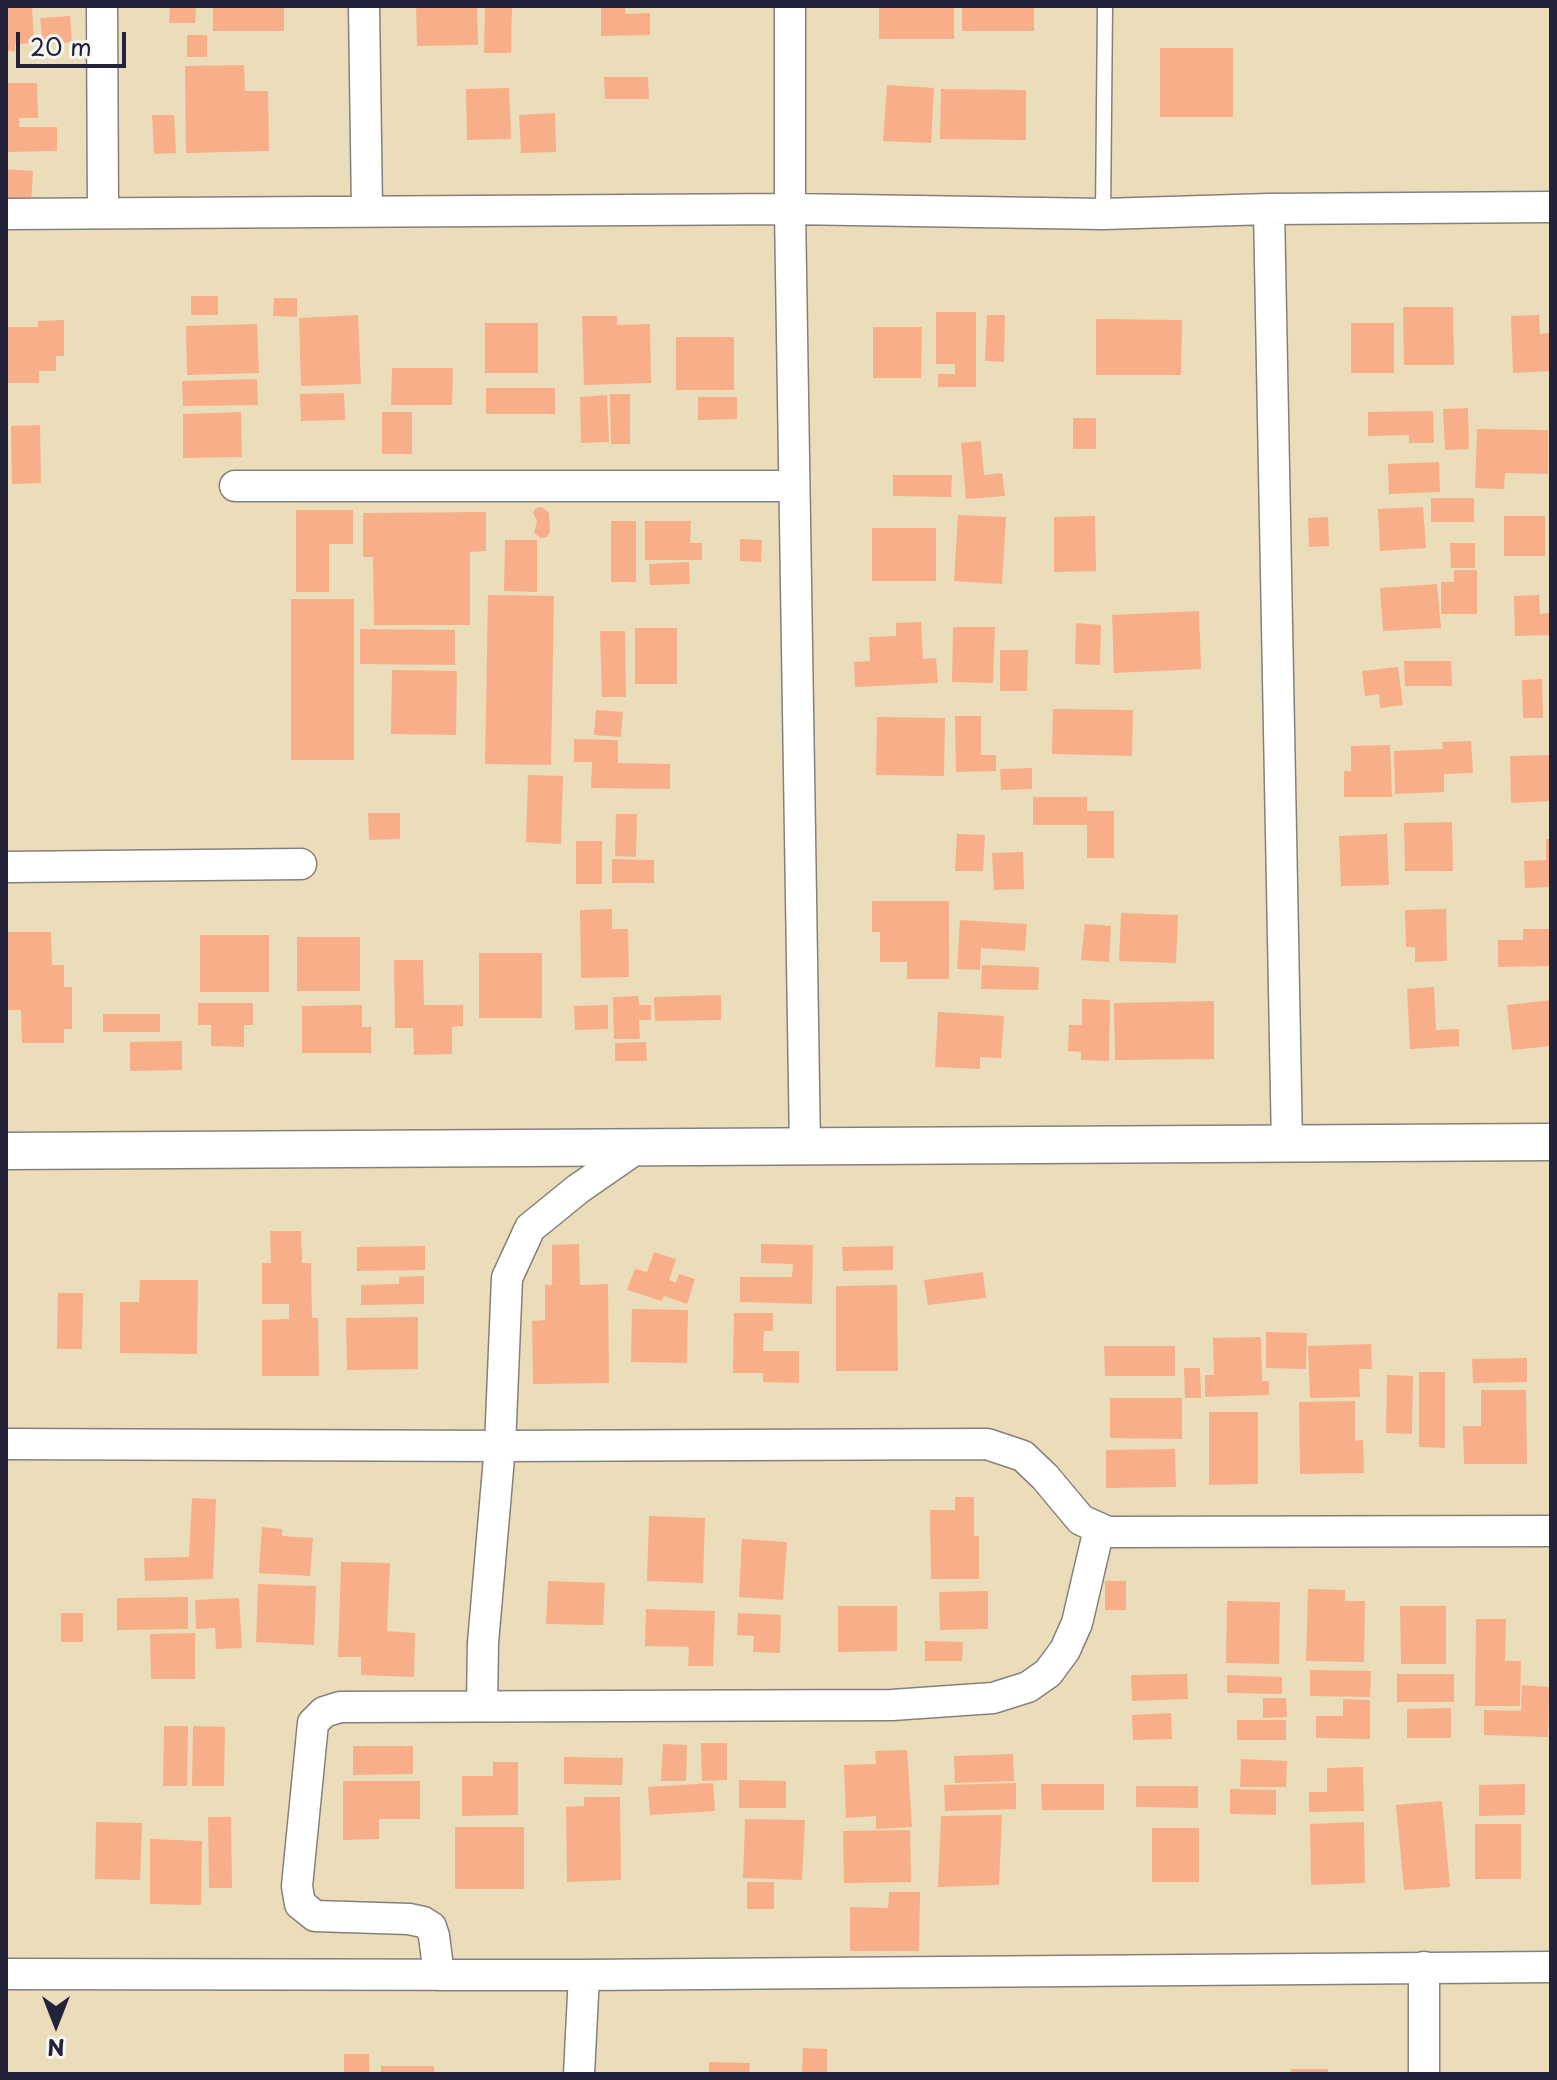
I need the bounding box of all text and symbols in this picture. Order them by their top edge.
scale bar [20,16,130,66]
text: 20 m [30,28,92,64]
north arrow [16,1984,96,2064]
text: N [47,2032,65,2065]

